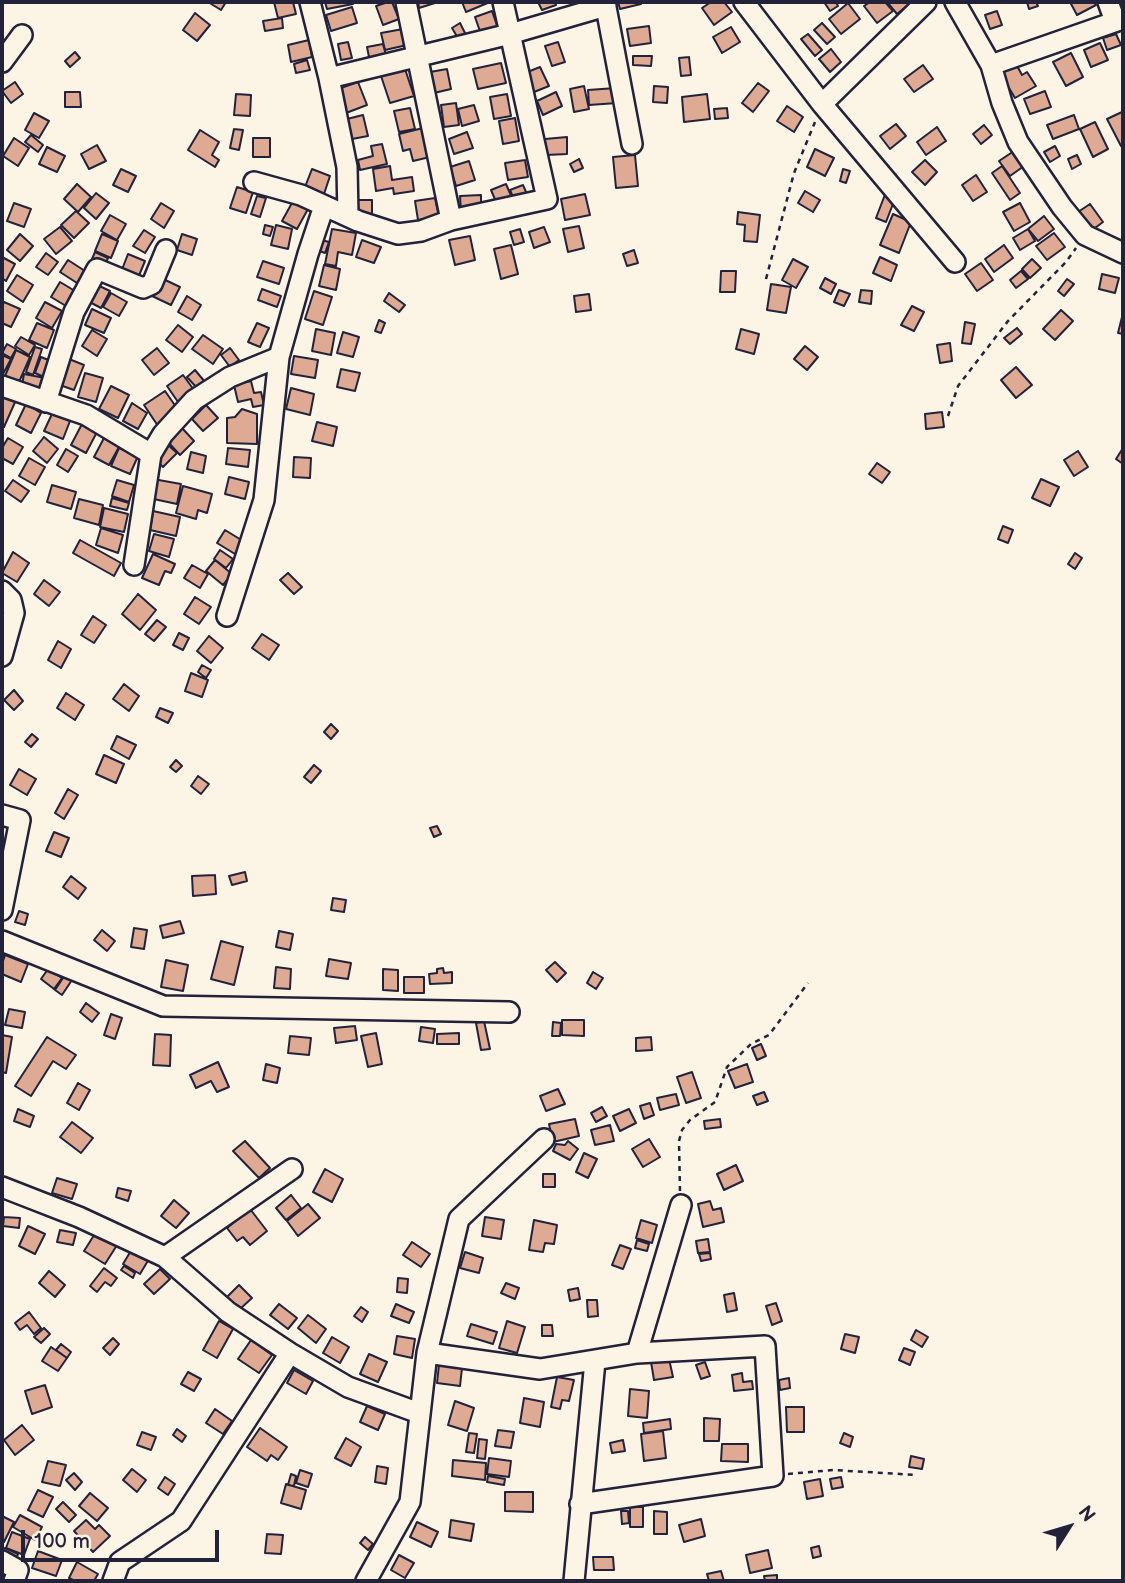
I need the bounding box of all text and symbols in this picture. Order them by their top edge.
north arrow [1034,1492,1104,1562]
text: N [1073,1501,1100,1527]
scale bar [24,1516,222,1560]
text: 100 m [34,1529,90,1554]

